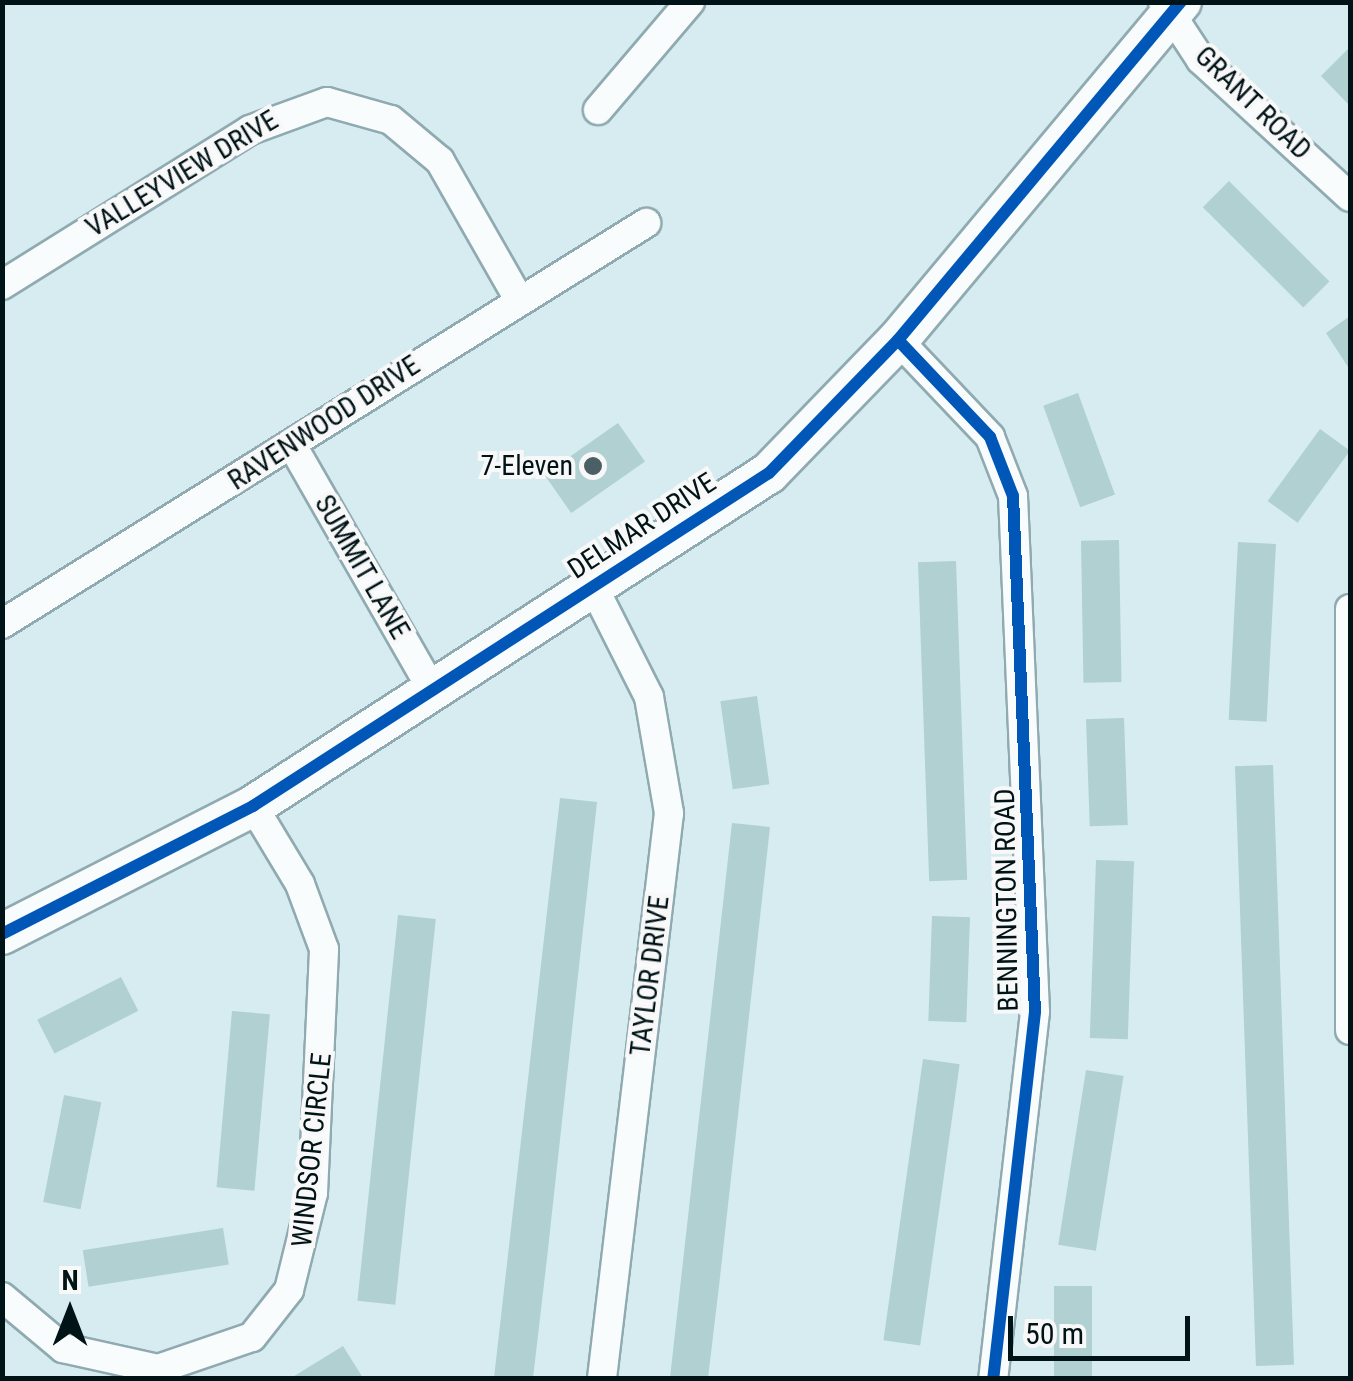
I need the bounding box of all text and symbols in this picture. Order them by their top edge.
street label: GRANT ROAD [1188,39,1318,167]
street label: VALLEYVIEW DRIVE [80,103,284,245]
street label: RAVENWOOD DRIVE [222,349,426,497]
place label: 7-Eleven [480,449,573,483]
marker: 7-Eleven [582,455,604,477]
street label: DELMAR DRIVE [562,466,722,586]
street label: SUMMIT LANE [307,489,417,645]
street label: BENNINGTON ROAD [988,788,1026,1012]
street label: TAYLOR DRIVE [624,894,676,1058]
street label: WINDSOR CIRCLE [285,1051,339,1249]
north arrow [20,1261,120,1361]
text: N [61,1264,79,1297]
scale bar [1013,1296,1196,1358]
text: 50 m [1025,1316,1084,1351]

